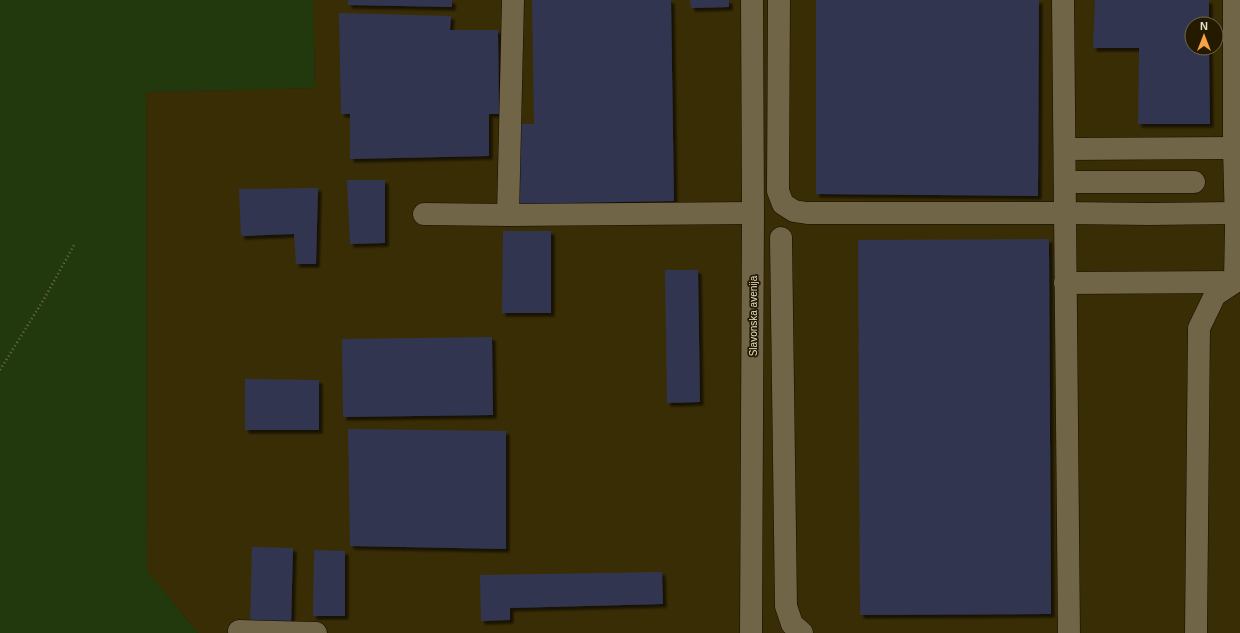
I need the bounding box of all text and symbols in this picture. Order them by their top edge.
north arrow [1184,16,1224,56]
text: N [1200,20,1208,32]
street label: Slavonska avenija [748,275,759,356]

